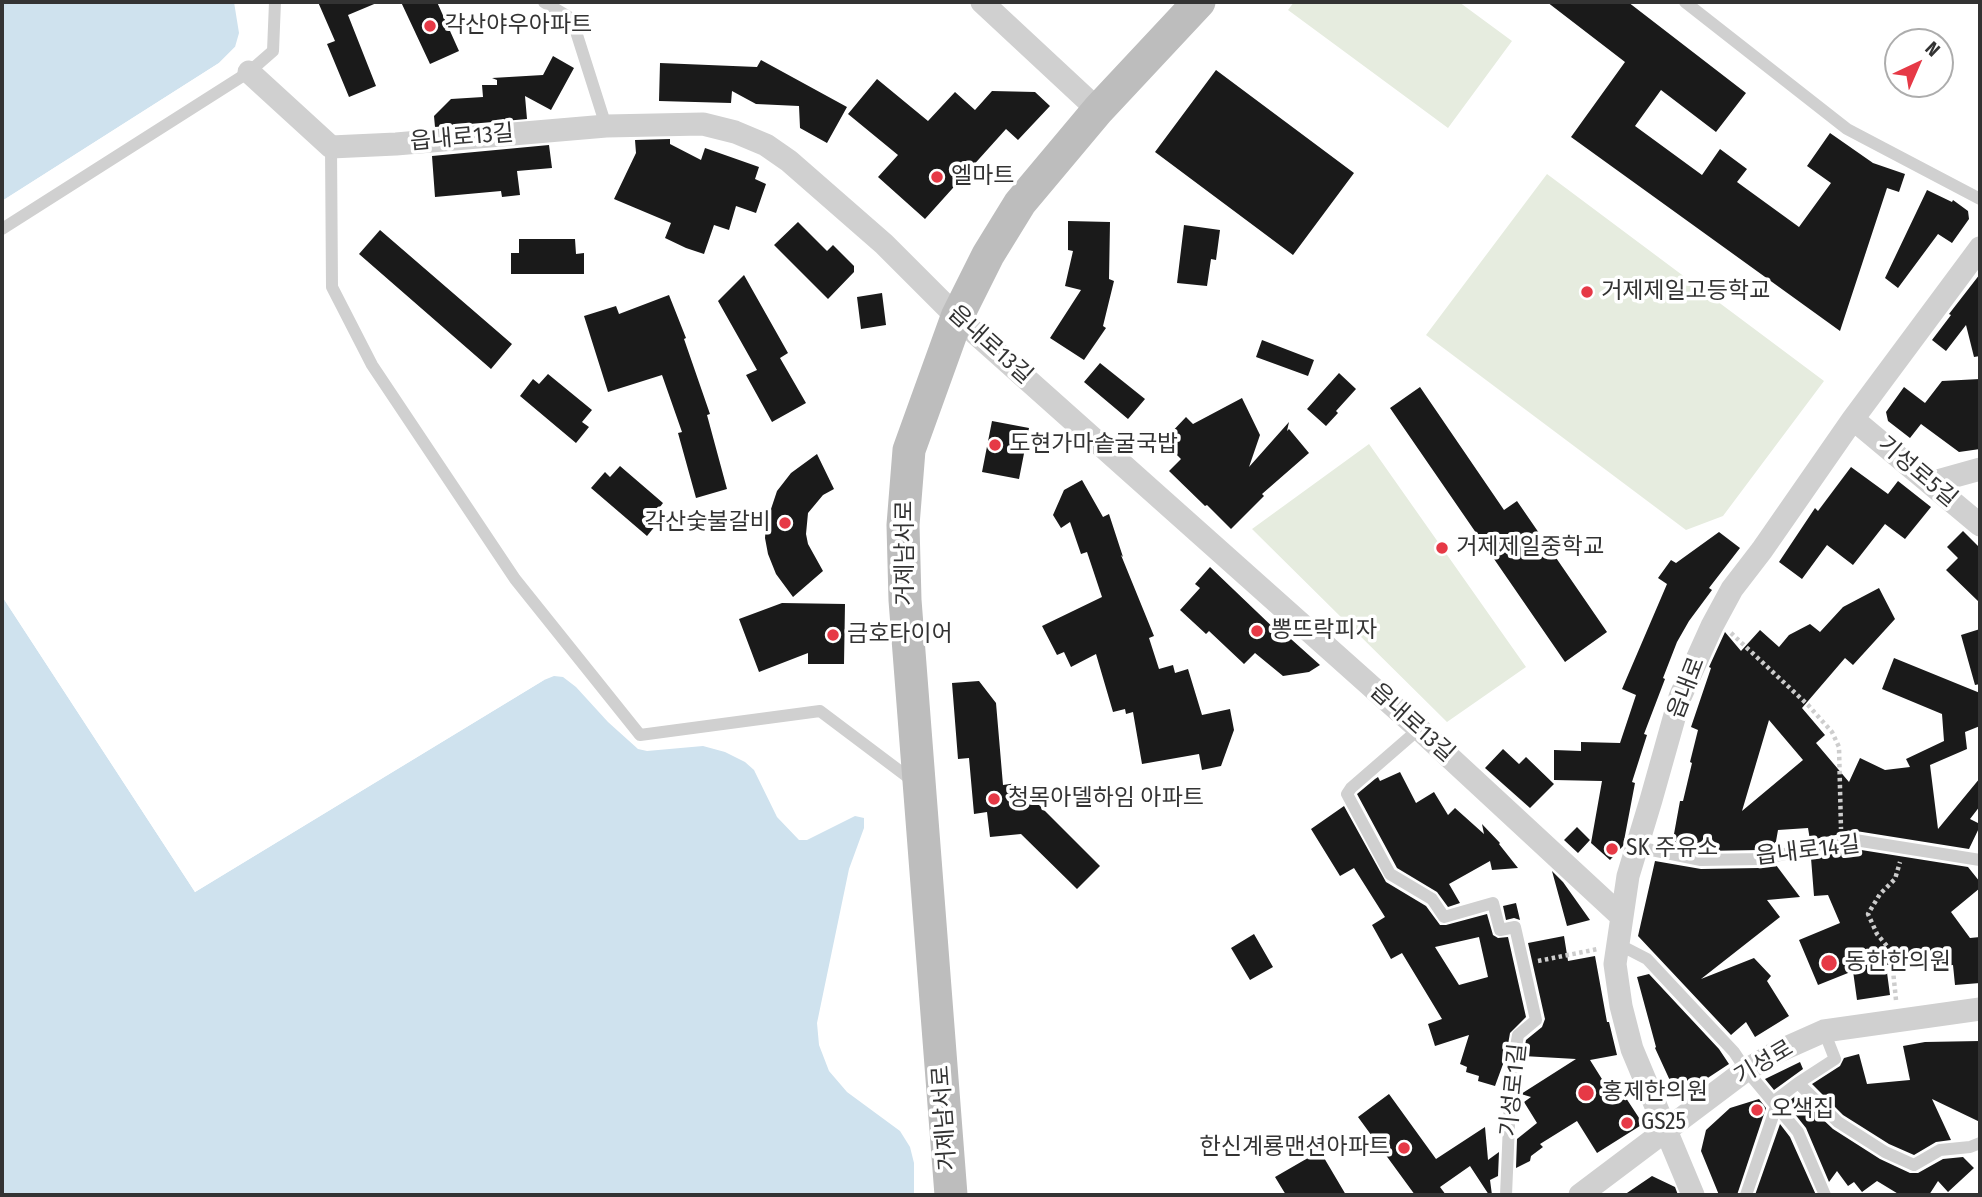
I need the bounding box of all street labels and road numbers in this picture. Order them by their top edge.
street label: 읍내로13길 [409,120,515,156]
street label: 읍내로13길 [942,300,1038,390]
street label: 기성로5길 [1872,431,1962,513]
street label: 거제남서로 [892,500,920,606]
street label: 읍내로 [1663,653,1711,723]
street label: 읍내로13길 [1364,678,1460,768]
street label: 읍내로14길 [1754,831,1862,871]
street label: 기성로 [1730,1035,1798,1091]
street label: 기성로1길 [1495,1042,1533,1138]
street label: 거제남서로 [928,1064,962,1172]

